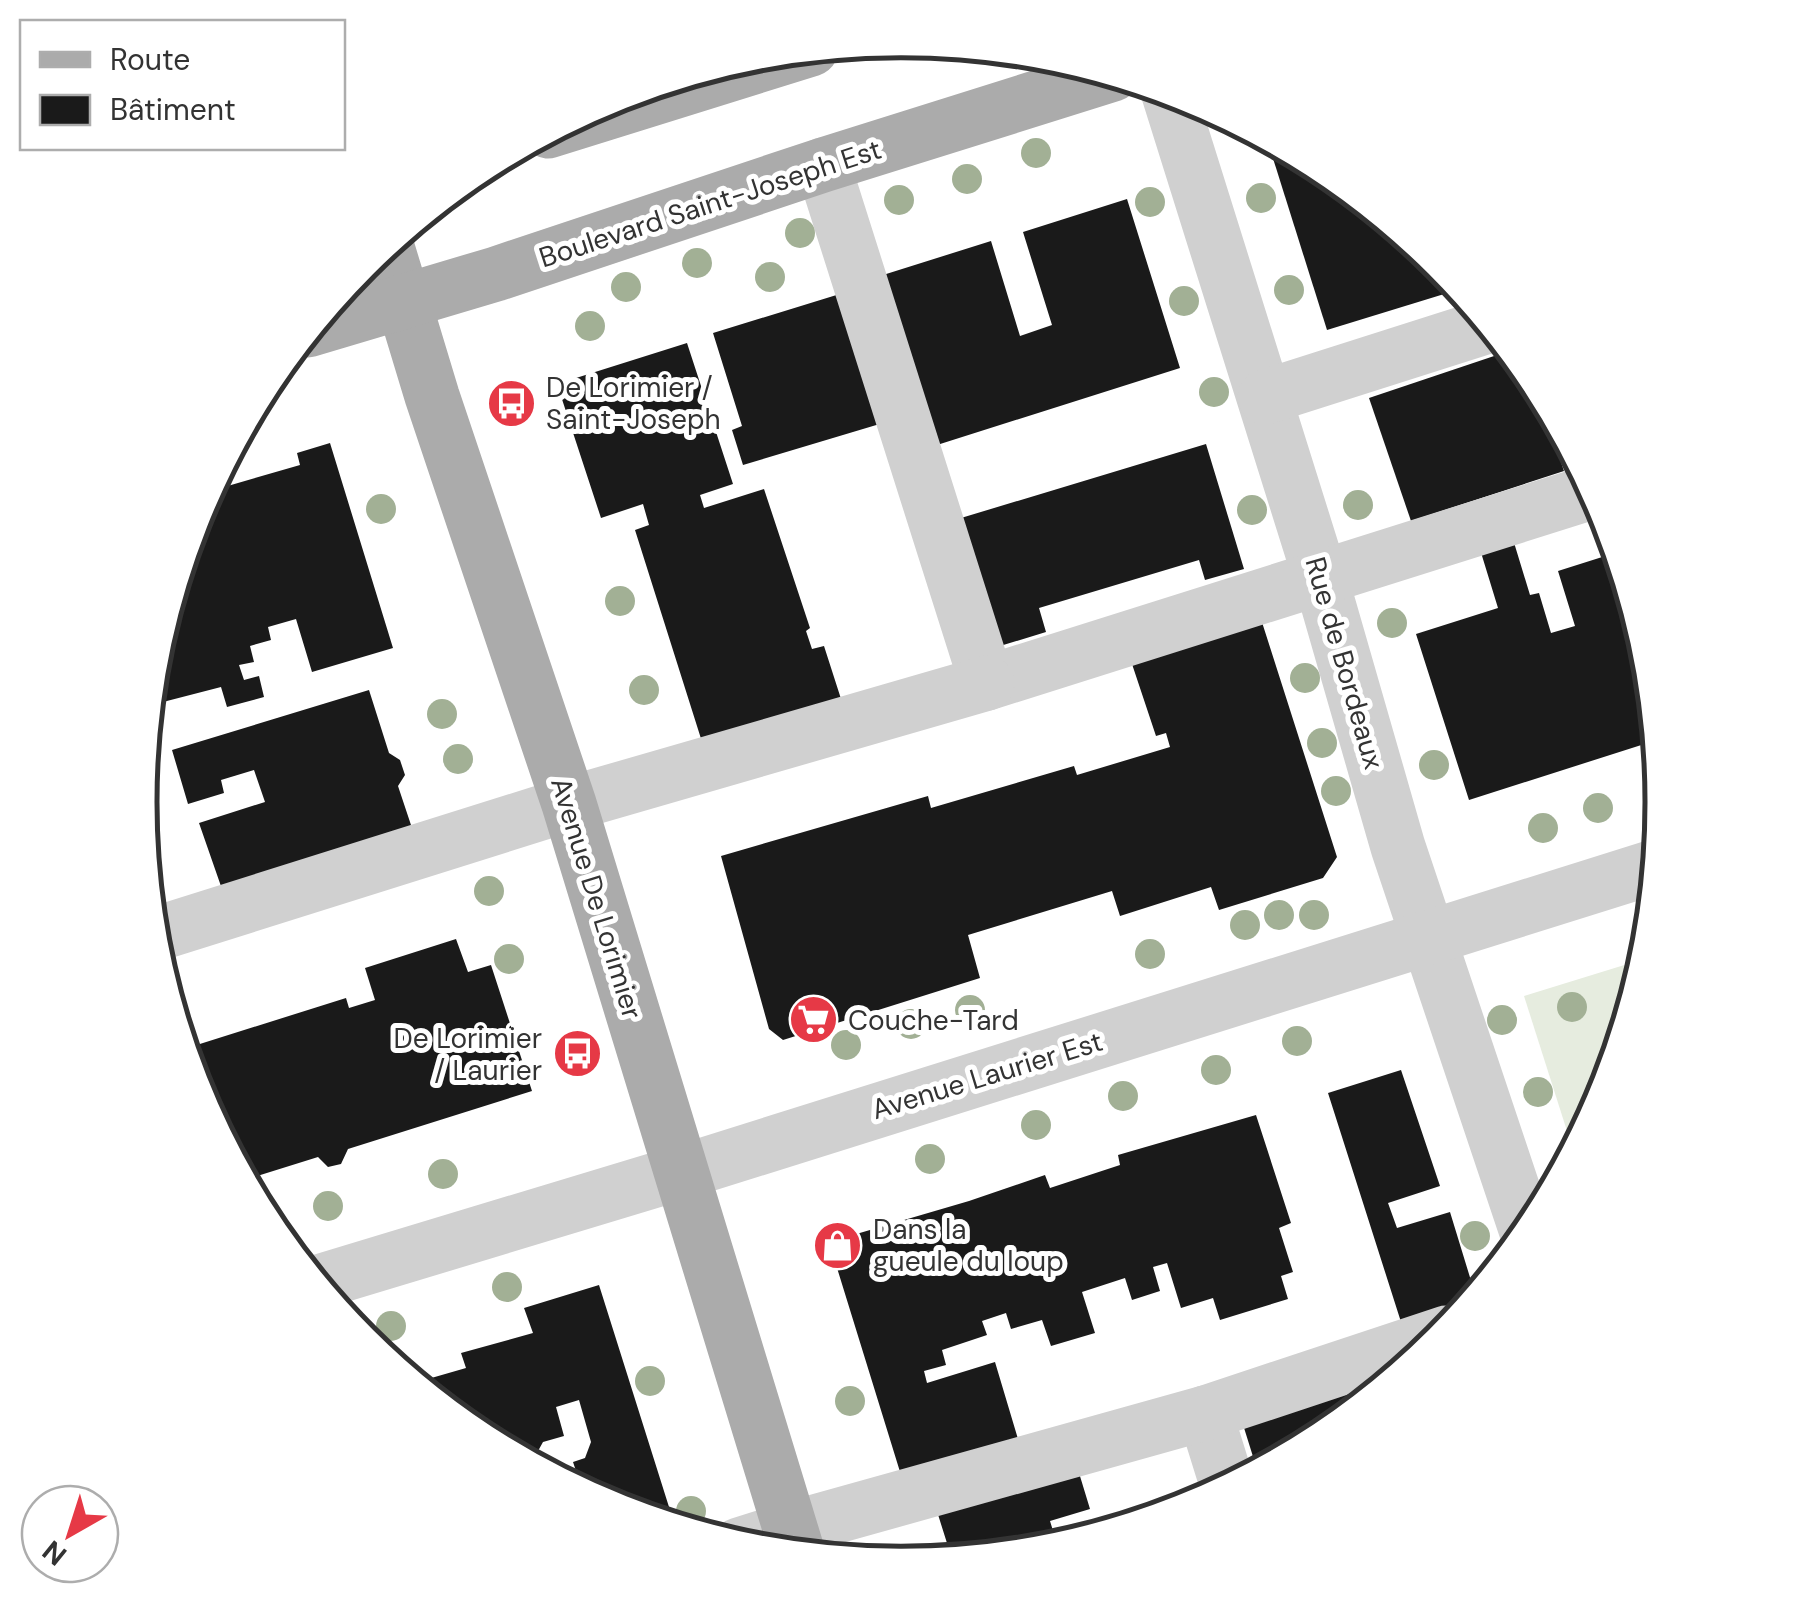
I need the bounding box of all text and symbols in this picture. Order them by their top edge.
legend [20,20,345,150]
text: Route [110,40,190,79]
text: Bâtiment [110,90,236,129]
street label: Boulevard Saint-Joseph Est [534,131,886,276]
place label: De Lorimier / Saint-Joseph [546,369,721,438]
bus stop icon: De Lorimier / Saint-Joseph [485,377,537,429]
street label: Rue de Bordeaux [1297,553,1392,774]
street label: Avenue De Lorimier [542,773,651,1024]
supermarket icon: Couche-Tard [787,994,839,1046]
place label: Couche-Tard [848,1002,1019,1039]
place label: De Lorimier / Laurier [394,1020,542,1089]
street label: Avenue Laurier Est [867,1023,1107,1128]
bus stop icon: De Lorimier / Laurier [551,1028,603,1080]
place label: Dans la gueule du loup [873,1211,1064,1280]
shop icon: Dans la gueule du loup [812,1219,864,1271]
north arrow [20,1484,120,1584]
text: N [35,1532,74,1574]

